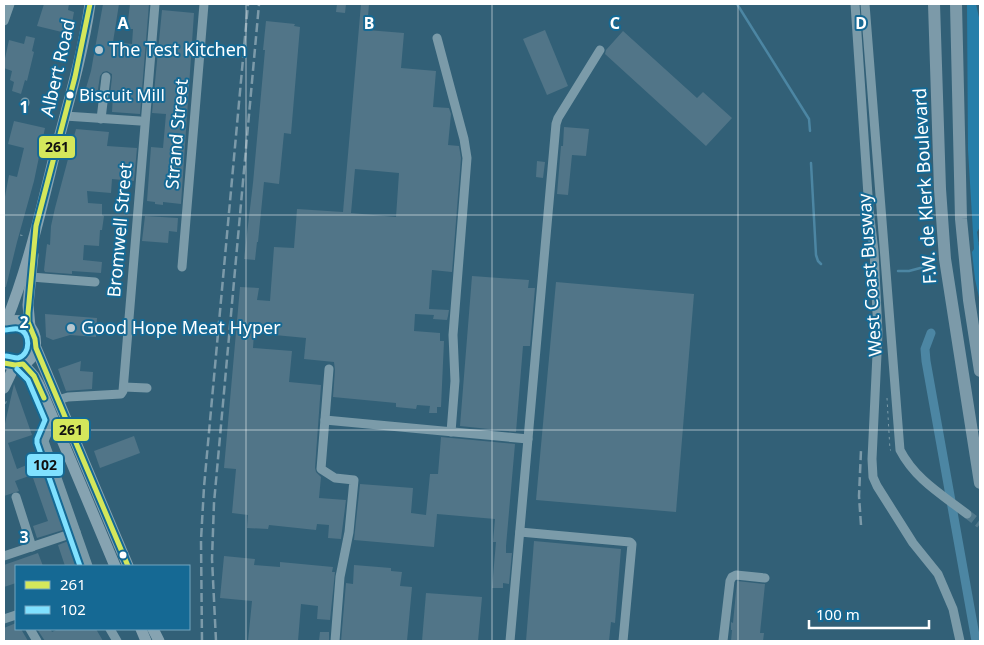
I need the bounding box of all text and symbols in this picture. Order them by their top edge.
text: A [117,12,129,34]
text: B [364,12,374,34]
text: C [610,12,620,34]
text: D [855,12,867,34]
street label: Albert Road [34,17,80,119]
place label: The Test Kitchen [109,37,247,61]
marker: The Test Kitchen [93,44,105,56]
street label: Strand Street [159,77,193,190]
place label: Biscuit Mill [79,83,165,106]
street label: F.W. de Klerk Boulevard [907,87,941,285]
marker: Biscuit Mill [65,90,75,100]
text: 1 [19,96,29,118]
line badge: 261 [38,135,76,159]
text: 261 [45,137,69,156]
street label: Bromwell Street [101,161,137,298]
street label: West Coast Busway [851,192,887,357]
text: 2 [19,311,29,333]
place label: Good Hope Meat Hyper [81,315,281,339]
marker: Good Hope Meat Hyper [65,322,77,334]
line badge: 261 [52,418,90,442]
text: 261 [59,420,83,439]
line badge: 102 [26,453,64,477]
text: 102 [33,455,57,474]
text: 3 [19,526,29,548]
unlabelled marker [118,550,128,560]
legend [15,565,190,630]
text: 261 [60,574,86,594]
scale bar [809,598,929,630]
text: 102 [60,599,86,619]
text: 100 m [816,604,860,624]

